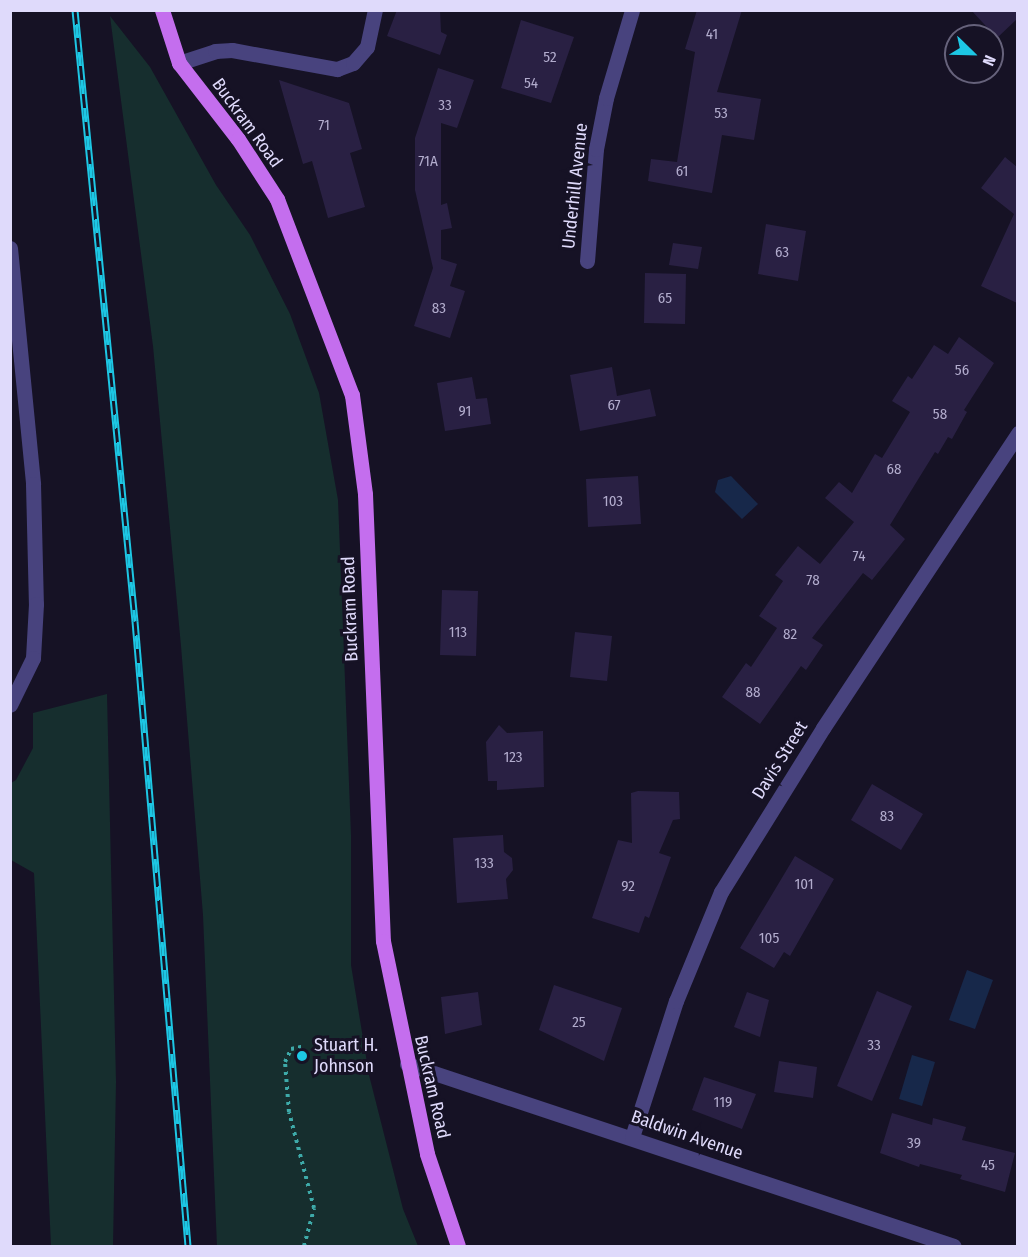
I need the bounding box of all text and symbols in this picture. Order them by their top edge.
north arrow [944,24,1004,84]
house number: 41 [706,26,718,44]
house number: 52 [543,49,557,67]
text: N [979,52,1000,69]
street label: Buckram Road [207,74,287,172]
house number: 54 [524,75,538,93]
house number: 33 [438,97,452,115]
house number: 53 [714,105,728,123]
house number: 71 [318,117,330,135]
street label: Underhill Avenue [558,122,592,250]
house number: 71A [418,153,438,171]
house number: 61 [676,163,688,181]
house number: 63 [775,244,789,262]
house number: 65 [658,290,672,308]
house number: 83 [432,300,446,318]
house number: 56 [955,362,969,380]
house number: 67 [607,397,621,415]
house number: 91 [459,403,471,421]
house number: 58 [933,406,947,424]
house number: 68 [887,461,901,479]
house number: 103 [603,493,623,511]
house number: 74 [853,548,865,566]
street label: Buckram Road [337,556,363,662]
house number: 78 [806,572,820,590]
house number: 113 [449,624,467,642]
house number: 82 [783,626,797,644]
house number: 88 [746,684,760,702]
street label: Davis Street [748,717,812,803]
house number: 123 [503,749,523,767]
house number: 83 [880,808,894,826]
house number: 133 [474,855,494,873]
house number: 101 [794,876,814,894]
house number: 92 [621,878,635,896]
house number: 105 [759,930,779,948]
house number: 25 [572,1014,586,1032]
street label: Buckram Road [410,1033,454,1141]
place label: Stuart H. Johnson [314,1035,378,1078]
house number: 33 [867,1037,881,1055]
marker: Stuart H. Johnson [295,1049,309,1063]
house number: 119 [714,1094,732,1112]
street label: Baldwin Avenue [628,1106,746,1164]
house number: 39 [907,1135,921,1153]
house number: 45 [981,1157,995,1175]

